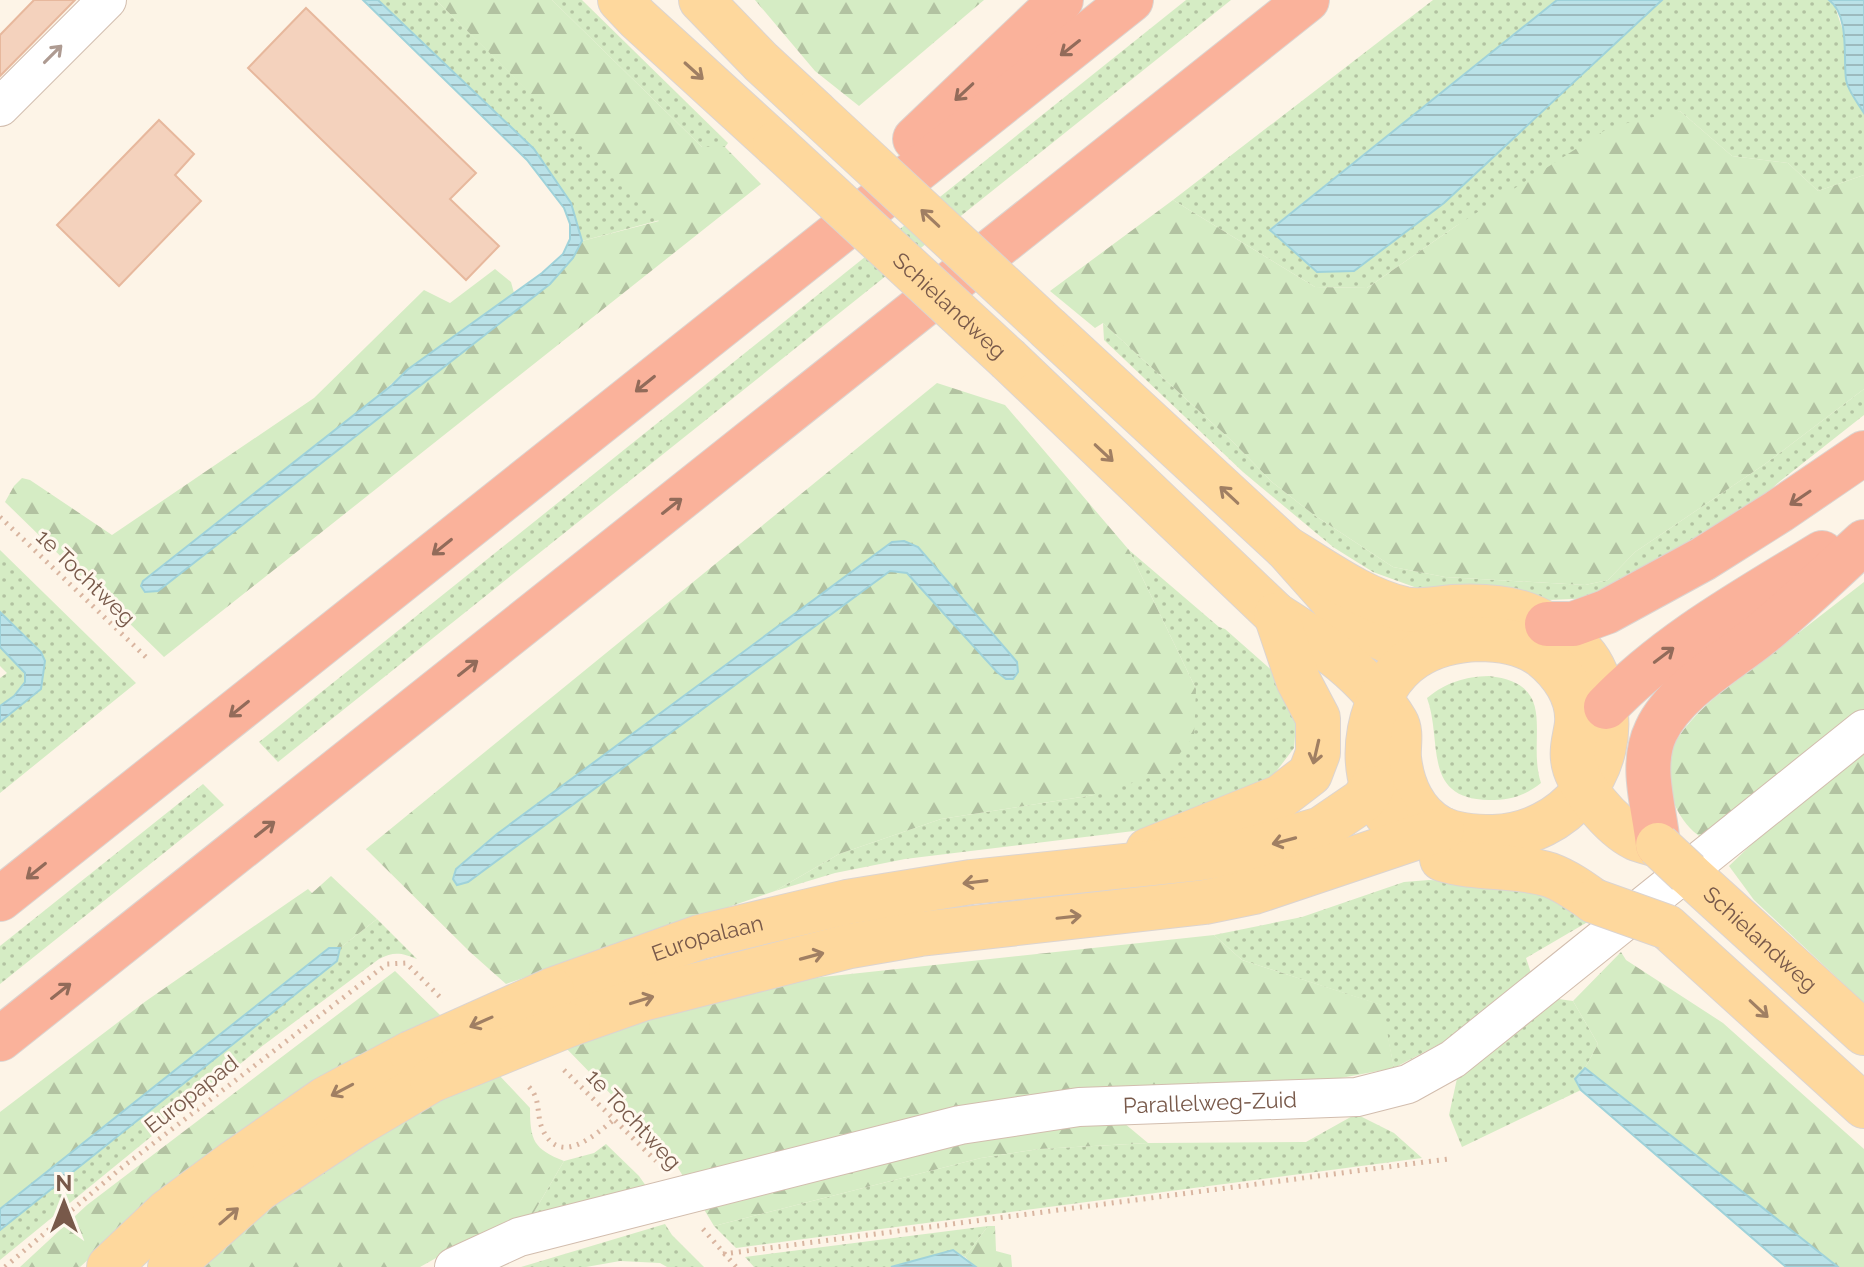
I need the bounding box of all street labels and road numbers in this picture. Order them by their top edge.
street label: Schielandweg [888,247,1012,364]
street label: 1e Tochtweg [31,523,141,631]
street label: Schielandweg [1698,881,1823,997]
street label: Europalaan [648,909,766,966]
street label: Europapad [139,1049,243,1139]
street label: 1e Tochtweg [581,1064,687,1174]
street label: Parallelweg-Zuid [1123,1086,1297,1118]

